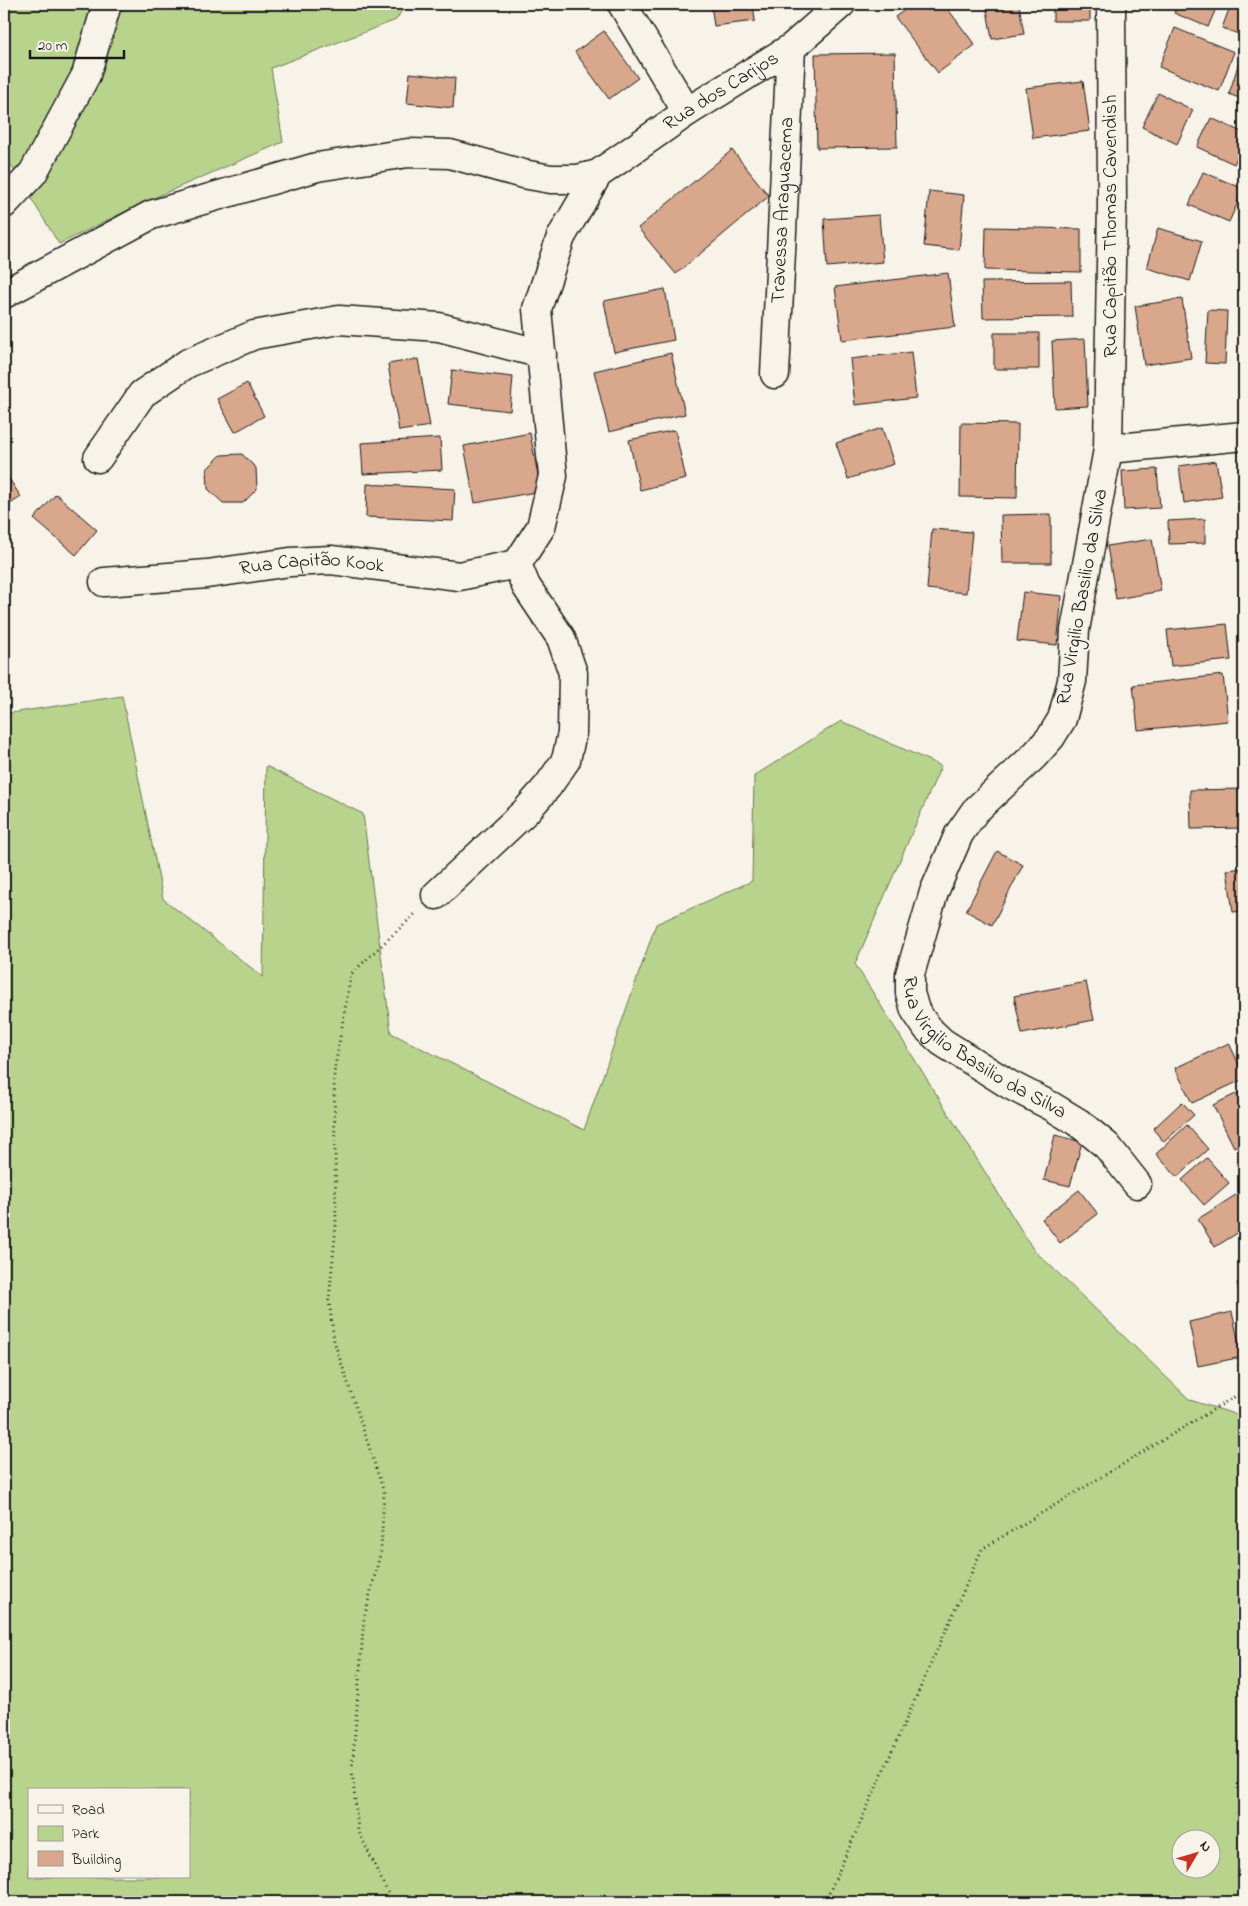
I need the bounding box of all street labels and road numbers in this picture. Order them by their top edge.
street label: Rua dos Carijos [658,44,785,139]
street label: Rua Capitão Thomas Cavendish [1097,94,1126,358]
street label: Travessa Araguacema [764,116,802,304]
street label: Rua Virgilio Basilio da Silva [1050,487,1117,708]
street label: Rua Capitão Kook [238,546,386,584]
street label: Rua Virgilio Basilio da Silva [896,976,1072,1127]

